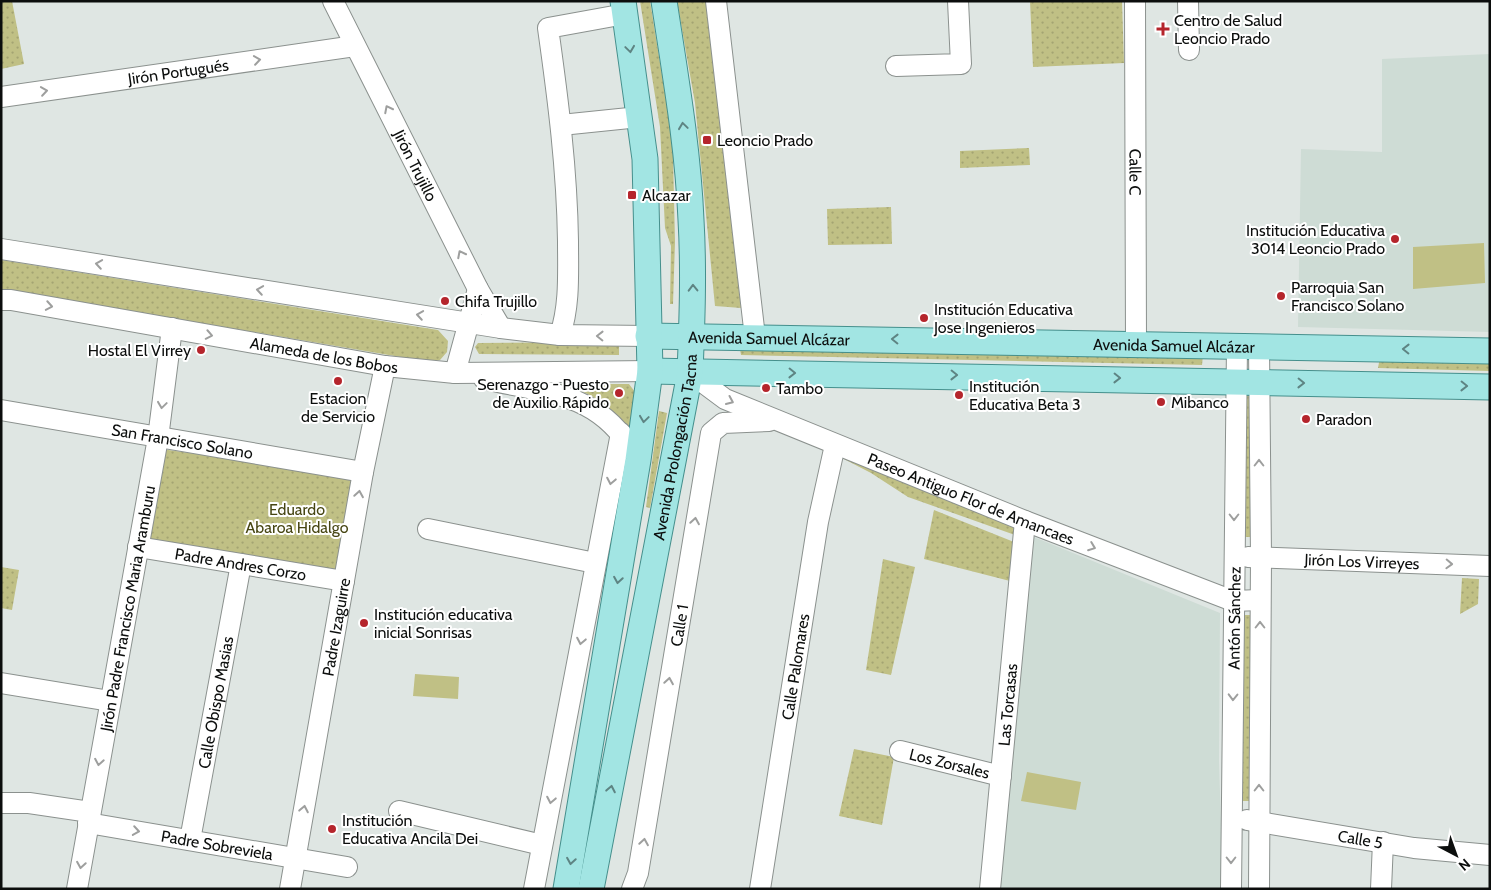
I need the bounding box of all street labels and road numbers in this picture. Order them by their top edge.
street label: Jirón Portugués [126,55,230,88]
street label: Jirón Trujillo [389,126,442,204]
street label: Calle C [1126,149,1145,196]
street label: Avenida Samuel Alcázar [688,327,851,349]
street label: Alameda de los Bobos [249,333,399,377]
street label: Avenida Samuel Alcázar [1093,334,1256,356]
street label: Avenida Prolongación Tacna [649,353,700,542]
street label: San Francisco Solano [110,420,255,463]
street label: Paseo Antiguo Flor de Amancaes [865,449,1077,549]
street label: Jirón Padre Francisco Maria Aramburu [96,484,159,734]
street label: Padre Andres Corzo [174,544,308,584]
street label: Jirón Los Virreyes [1303,550,1420,573]
street label: Antón Sánchez [1224,566,1244,670]
street label: Padre Izaguirre [318,576,354,677]
street label: Calle 1 [666,603,692,648]
street label: Calle Palomares [777,612,813,721]
street label: Calle Obispo Masias [194,634,237,770]
street label: Las Torcasas [994,662,1021,747]
street label: Los Zorsales [907,744,992,782]
street label: Padre Sobreviela [160,826,275,864]
street label: Calle 5 [1336,826,1384,852]

